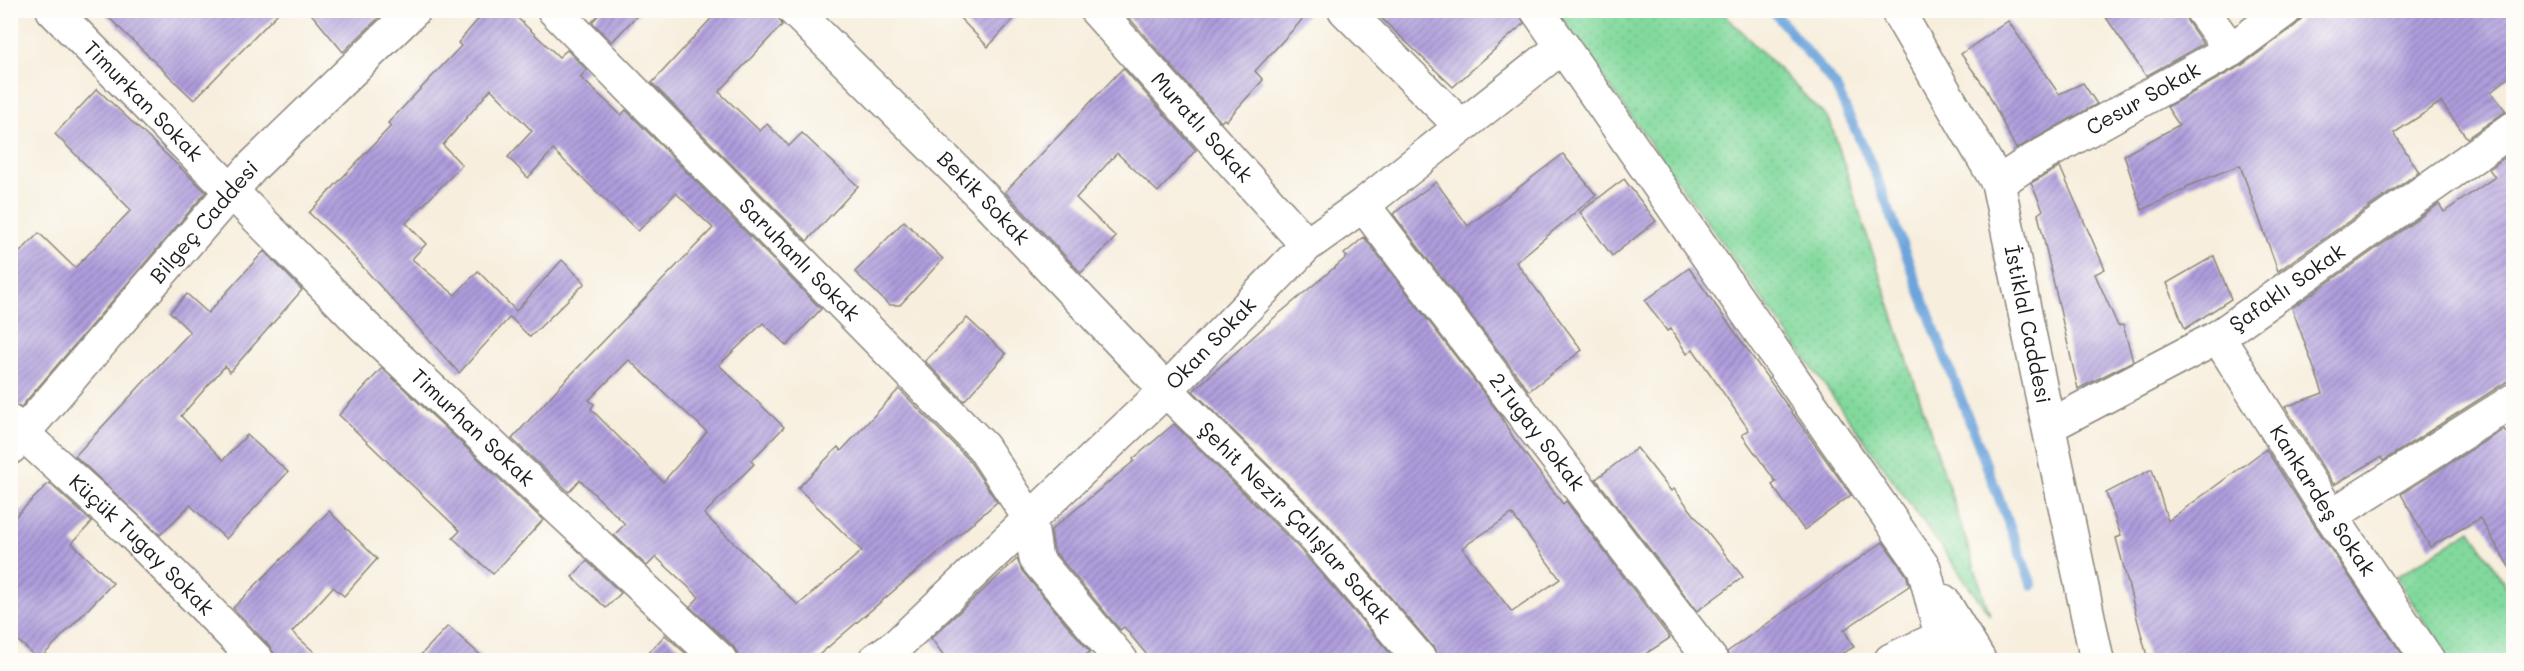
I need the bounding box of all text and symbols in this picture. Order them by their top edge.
street label: Timurkan Sokak [78,34,209,166]
street label: Cesur Sokak [2081,55,2205,140]
street label: Muratlı Sokak [1146,66,1259,187]
street label: Bekik Sokak [932,144,1036,250]
street label: Bilgeç Caddesi [143,154,263,288]
street label: Saruhanlı Sokak [734,191,867,326]
street label: Şafaklı Sokak [2223,237,2350,337]
street label: İstiklal Caddesi [1999,243,2058,406]
street label: Okan Sokak [1159,290,1261,395]
street label: Timurhan Sokak [406,362,541,491]
street label: 2.Tugay Sokak [1484,367,1592,496]
street label: Şehit Nezir Çalışlar Sokak [1194,415,1398,629]
street label: Kankardeş Sokak [2265,419,2383,581]
street label: Küçük Tugay Sokak [64,467,221,621]

